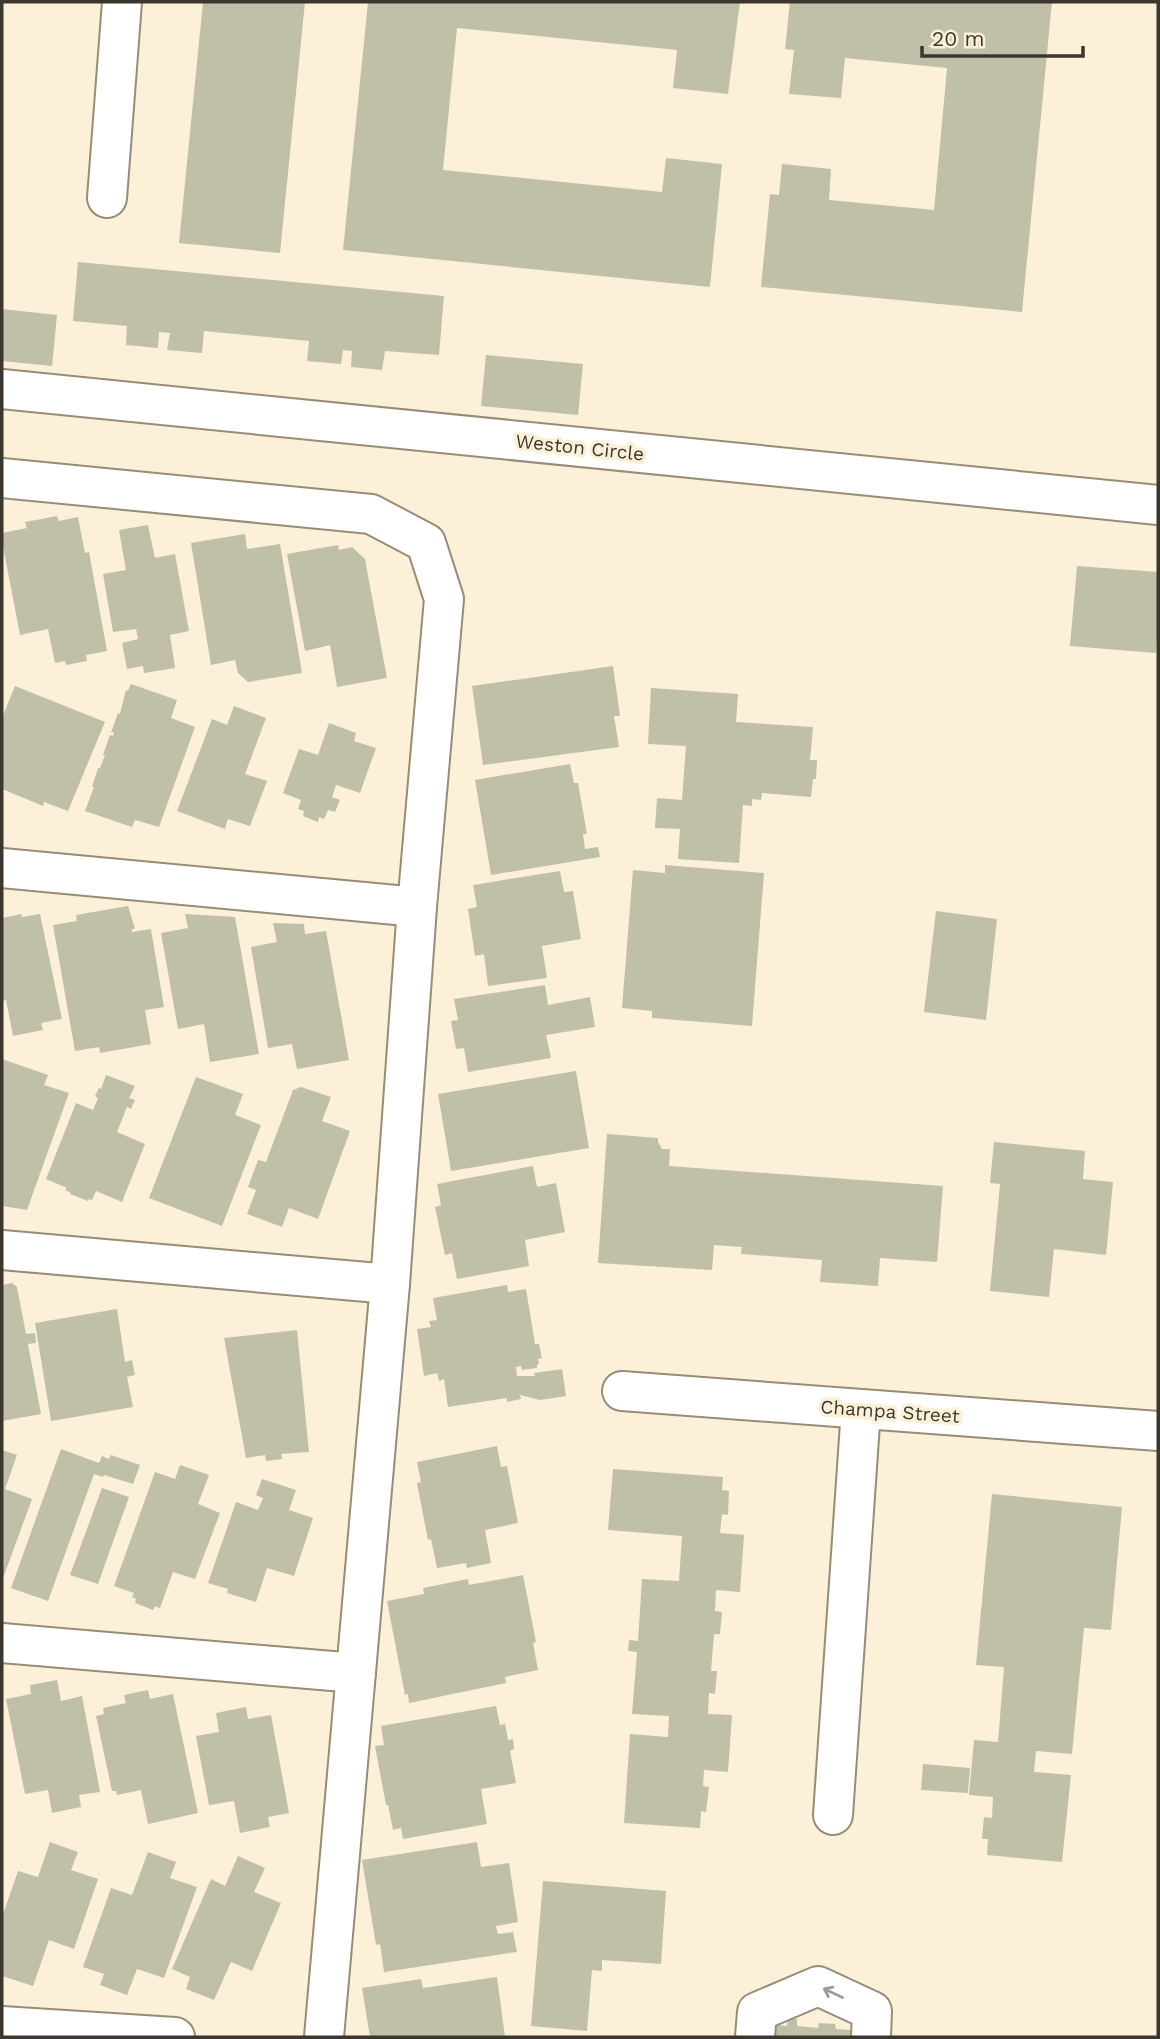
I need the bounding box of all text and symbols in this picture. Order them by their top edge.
scale bar [922,14,1083,58]
text: 20 m [932,26,984,51]
street label: Weston Circle [515,429,645,466]
street label: Champa Street [820,1395,960,1428]
one-way arrow [823,1986,844,2000]

